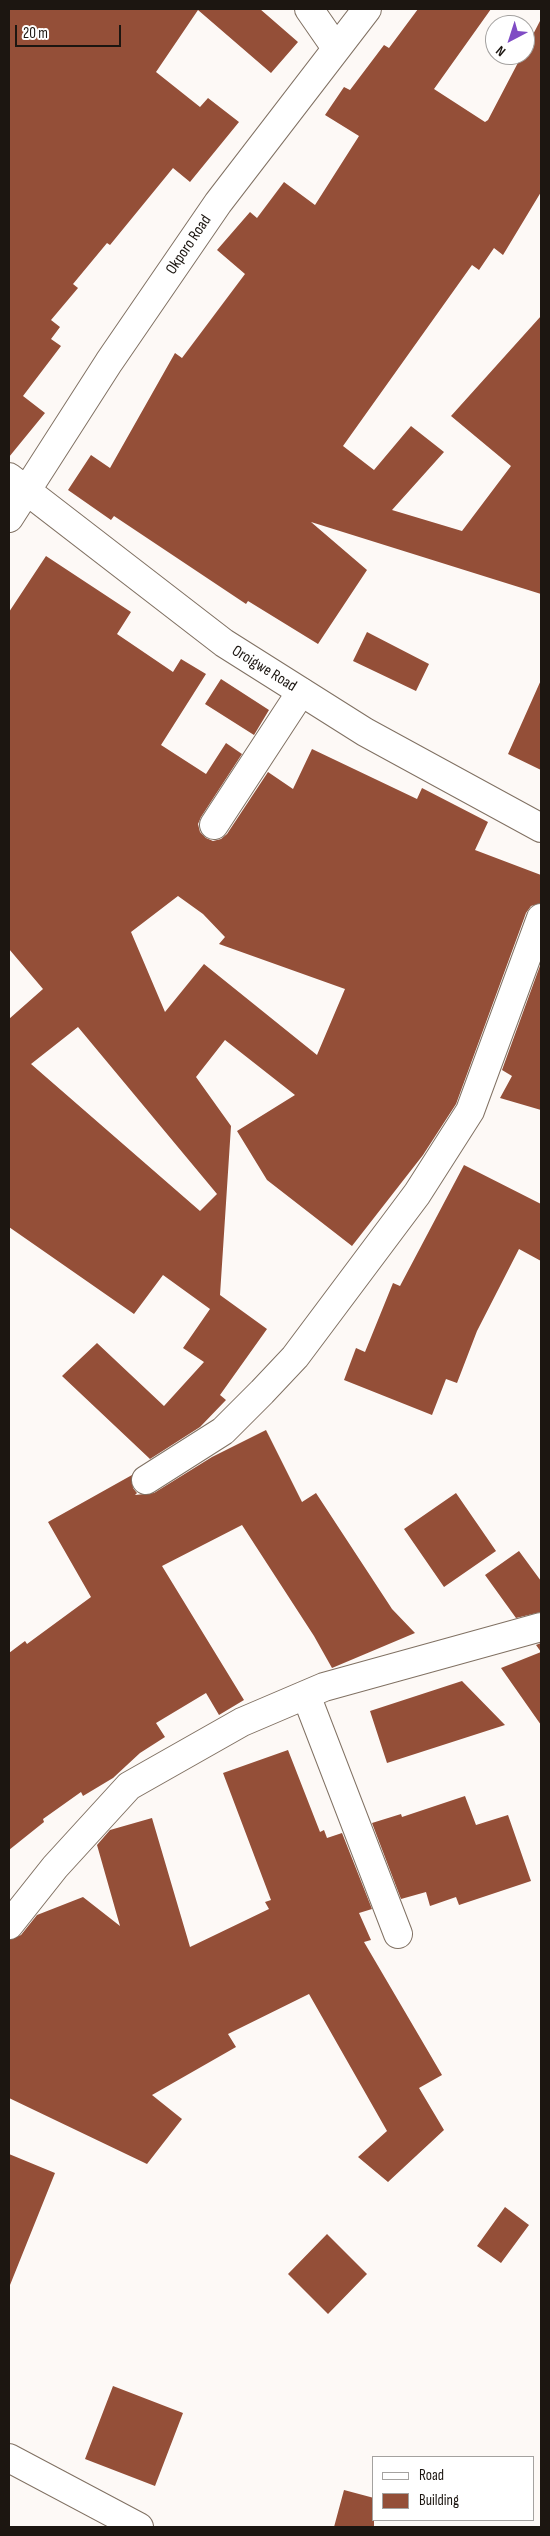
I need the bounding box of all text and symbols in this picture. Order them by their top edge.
scale bar [18,15,124,47]
north arrow [485,15,535,65]
text: 20 m [23,24,48,43]
text: N [492,42,509,60]
street label: Okporo Road [162,212,216,278]
street label: Oroigwe Road [228,642,300,696]
legend [372,2456,535,2521]
text: Road [419,2466,444,2485]
text: Building [419,2491,459,2510]

